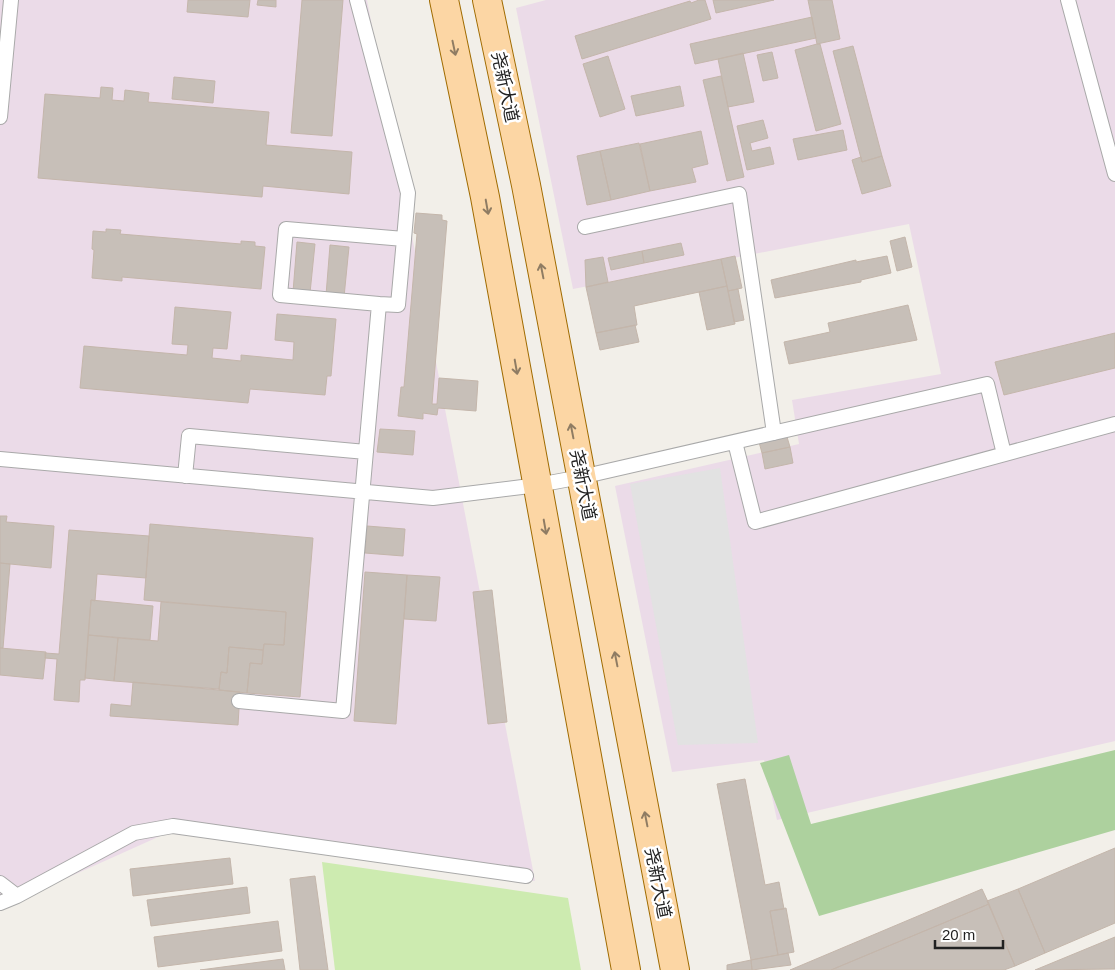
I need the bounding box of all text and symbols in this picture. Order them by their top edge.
one-way arrow [449,39,459,55]
street label: 尧新大道 [488,50,522,124]
one-way arrow [482,198,492,214]
one-way arrow [537,264,547,280]
one-way arrow [512,358,521,374]
one-way arrow [567,423,577,439]
street label: 尧新大道 [566,448,600,522]
one-way arrow [541,518,550,534]
one-way arrow [611,652,620,668]
one-way arrow [641,811,651,827]
street label: 尧新大道 [641,846,675,920]
scale bar [935,918,1002,950]
text: 20 m [942,926,975,943]

